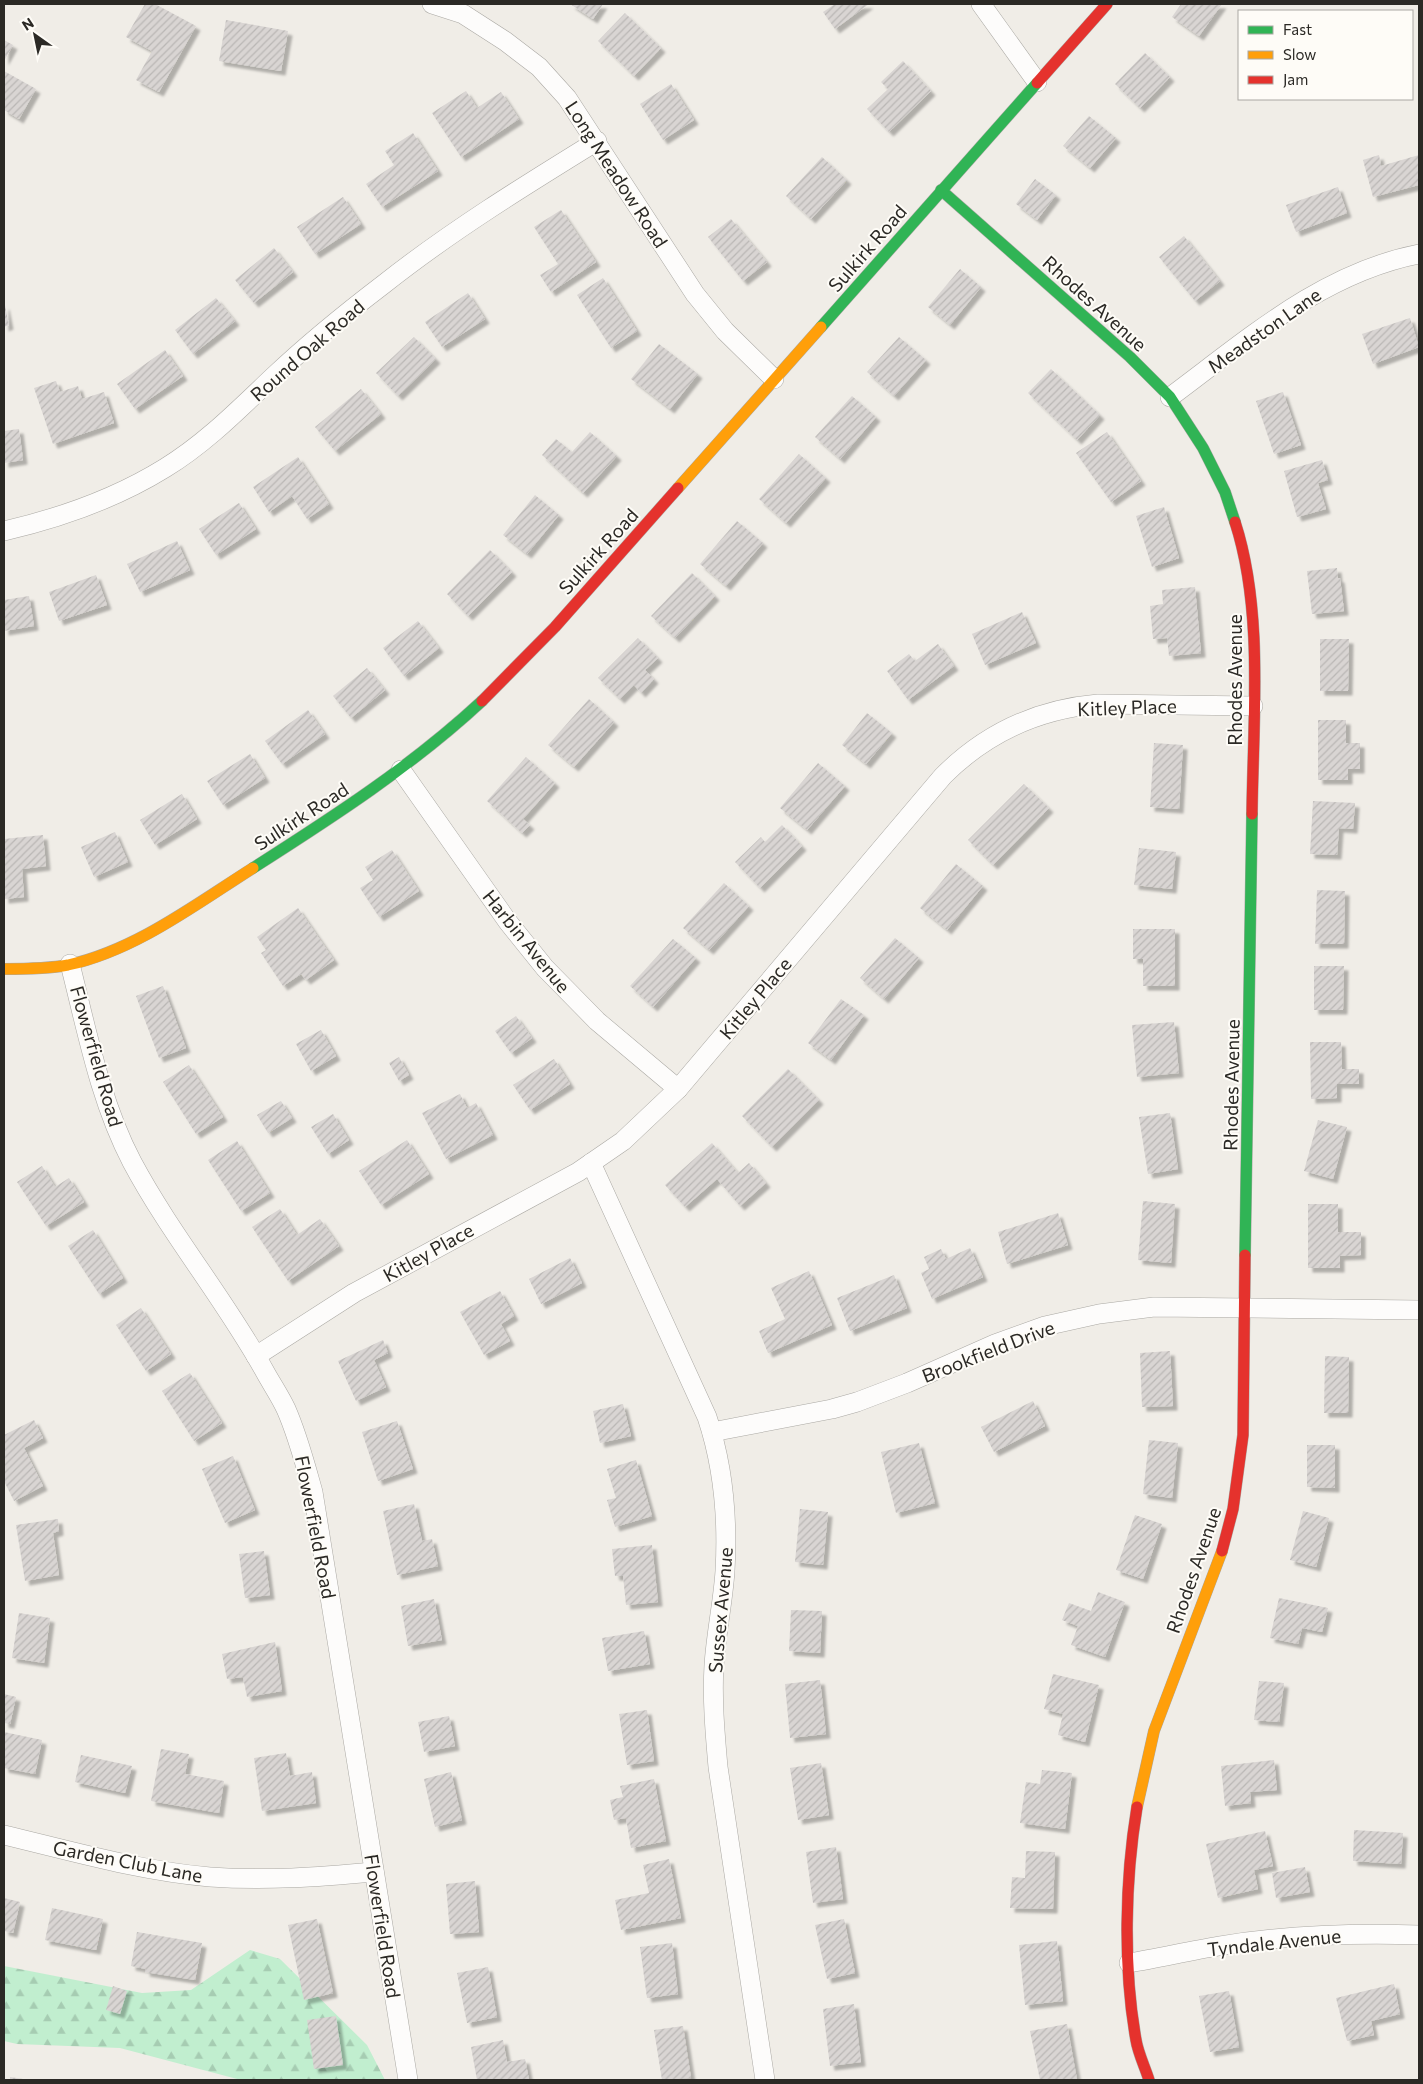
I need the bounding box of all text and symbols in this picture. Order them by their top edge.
north arrow [10,10,60,60]
legend [1238,10,1413,100]
text: N [19,14,37,34]
text: Fast [1283,20,1312,38]
text: Slow [1283,45,1316,63]
text: Jam [1283,70,1308,88]
street label: Long Meadow Road [561,96,673,252]
street label: Sulkirk Road [823,200,911,296]
street label: Rhodes Avenue [1038,250,1152,356]
street label: Meadston Lane [1203,282,1325,378]
street label: Round Oak Road [245,294,369,406]
street label: Sulkirk Road [553,503,643,599]
street label: Rhodes Avenue [1223,614,1246,746]
street label: Kitley Place [1077,694,1177,720]
street label: Sulkirk Road [250,777,352,855]
street label: Harbin Avenue [478,885,576,997]
street label: Kitley Place [714,952,796,1044]
street label: Flowerfield Road [66,983,128,1129]
street label: Rhodes Avenue [1218,1019,1244,1151]
street label: Kitley Place [379,1218,477,1286]
street label: Brookfield Drive [918,1315,1058,1387]
street label: Flowerfield Road [291,1453,341,1601]
street label: Rhodes Avenue [1161,1504,1225,1636]
street label: Sussex Avenue [703,1546,737,1674]
street label: Garden Club Lane [51,1835,205,1887]
street label: Flowerfield Road [360,1852,406,2000]
street label: Tyndale Avenue [1206,1924,1342,1960]

